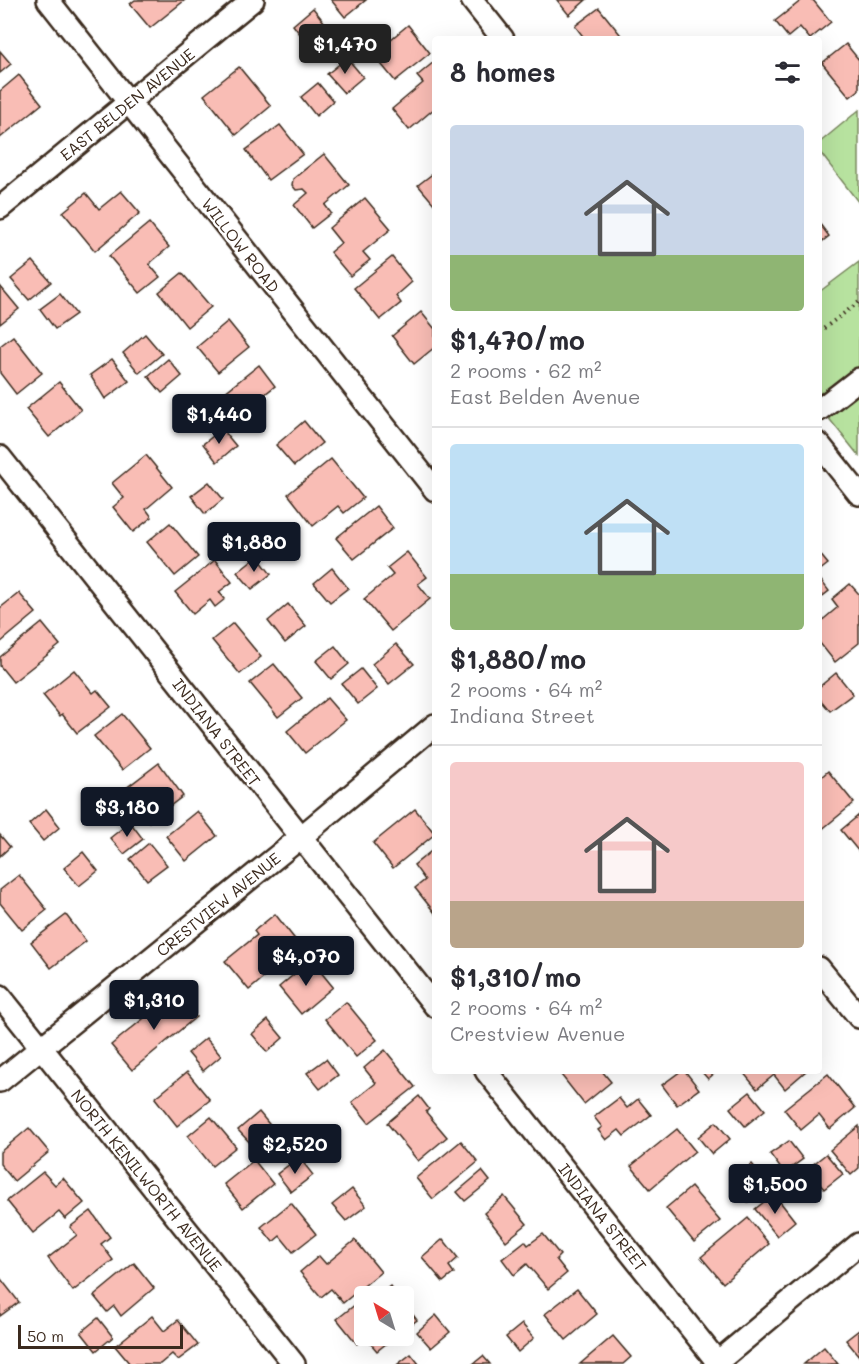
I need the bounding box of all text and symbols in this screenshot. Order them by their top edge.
pin: $1,470 [296,24,394,75]
text: $1,470 [313,30,377,56]
street label: EAST BELDEN AVENUE [55,43,199,165]
text: 8 homes [450,55,556,89]
icon: filters [771,56,804,89]
icon: home [573,164,681,272]
street label: WILLOW ROAD [197,193,285,297]
text: $1,470/mo [450,323,585,357]
text: 2 rooms · 62 m² [450,357,602,383]
text: East Belden Avenue [450,383,640,409]
pin: $1,440 [170,394,268,445]
text: $1,440 [186,400,252,426]
icon: home [573,483,681,591]
pin: $1,880 [205,522,303,573]
text: $1,880 [221,528,287,554]
text: $1,880/mo [450,642,586,676]
street label: INDIANA STREET [168,674,266,790]
text: 2 rooms · 64 m² [450,676,602,702]
text: Indiana Street [450,702,595,728]
pin: $3,180 [78,787,176,838]
text: $3,180 [95,793,159,819]
icon: home [573,801,681,909]
street label: CRESTVIEW AVENUE [151,847,285,961]
pin: $4,070 [257,936,355,987]
text: $4,070 [272,942,340,968]
text: $1,310/mo [450,960,581,994]
pin: $1,310 [105,980,203,1031]
text: $1,310 [123,986,185,1012]
text: 2 rooms · 64 m² [450,994,602,1020]
text: Crestview Avenue [450,1020,625,1046]
street label: NORTH KENILWORTH AVENUE [67,1085,227,1275]
pin: $2,520 [246,1124,344,1175]
text: $2,520 [262,1130,328,1156]
street label: INDIANA STREET [554,1159,652,1275]
pin: $1,500 [726,1164,824,1215]
text: $1,500 [743,1170,807,1196]
north arrow [354,1286,414,1346]
map controls [354,1286,414,1346]
scale bar [18,1322,183,1350]
text: 50 m [27,1325,64,1346]

